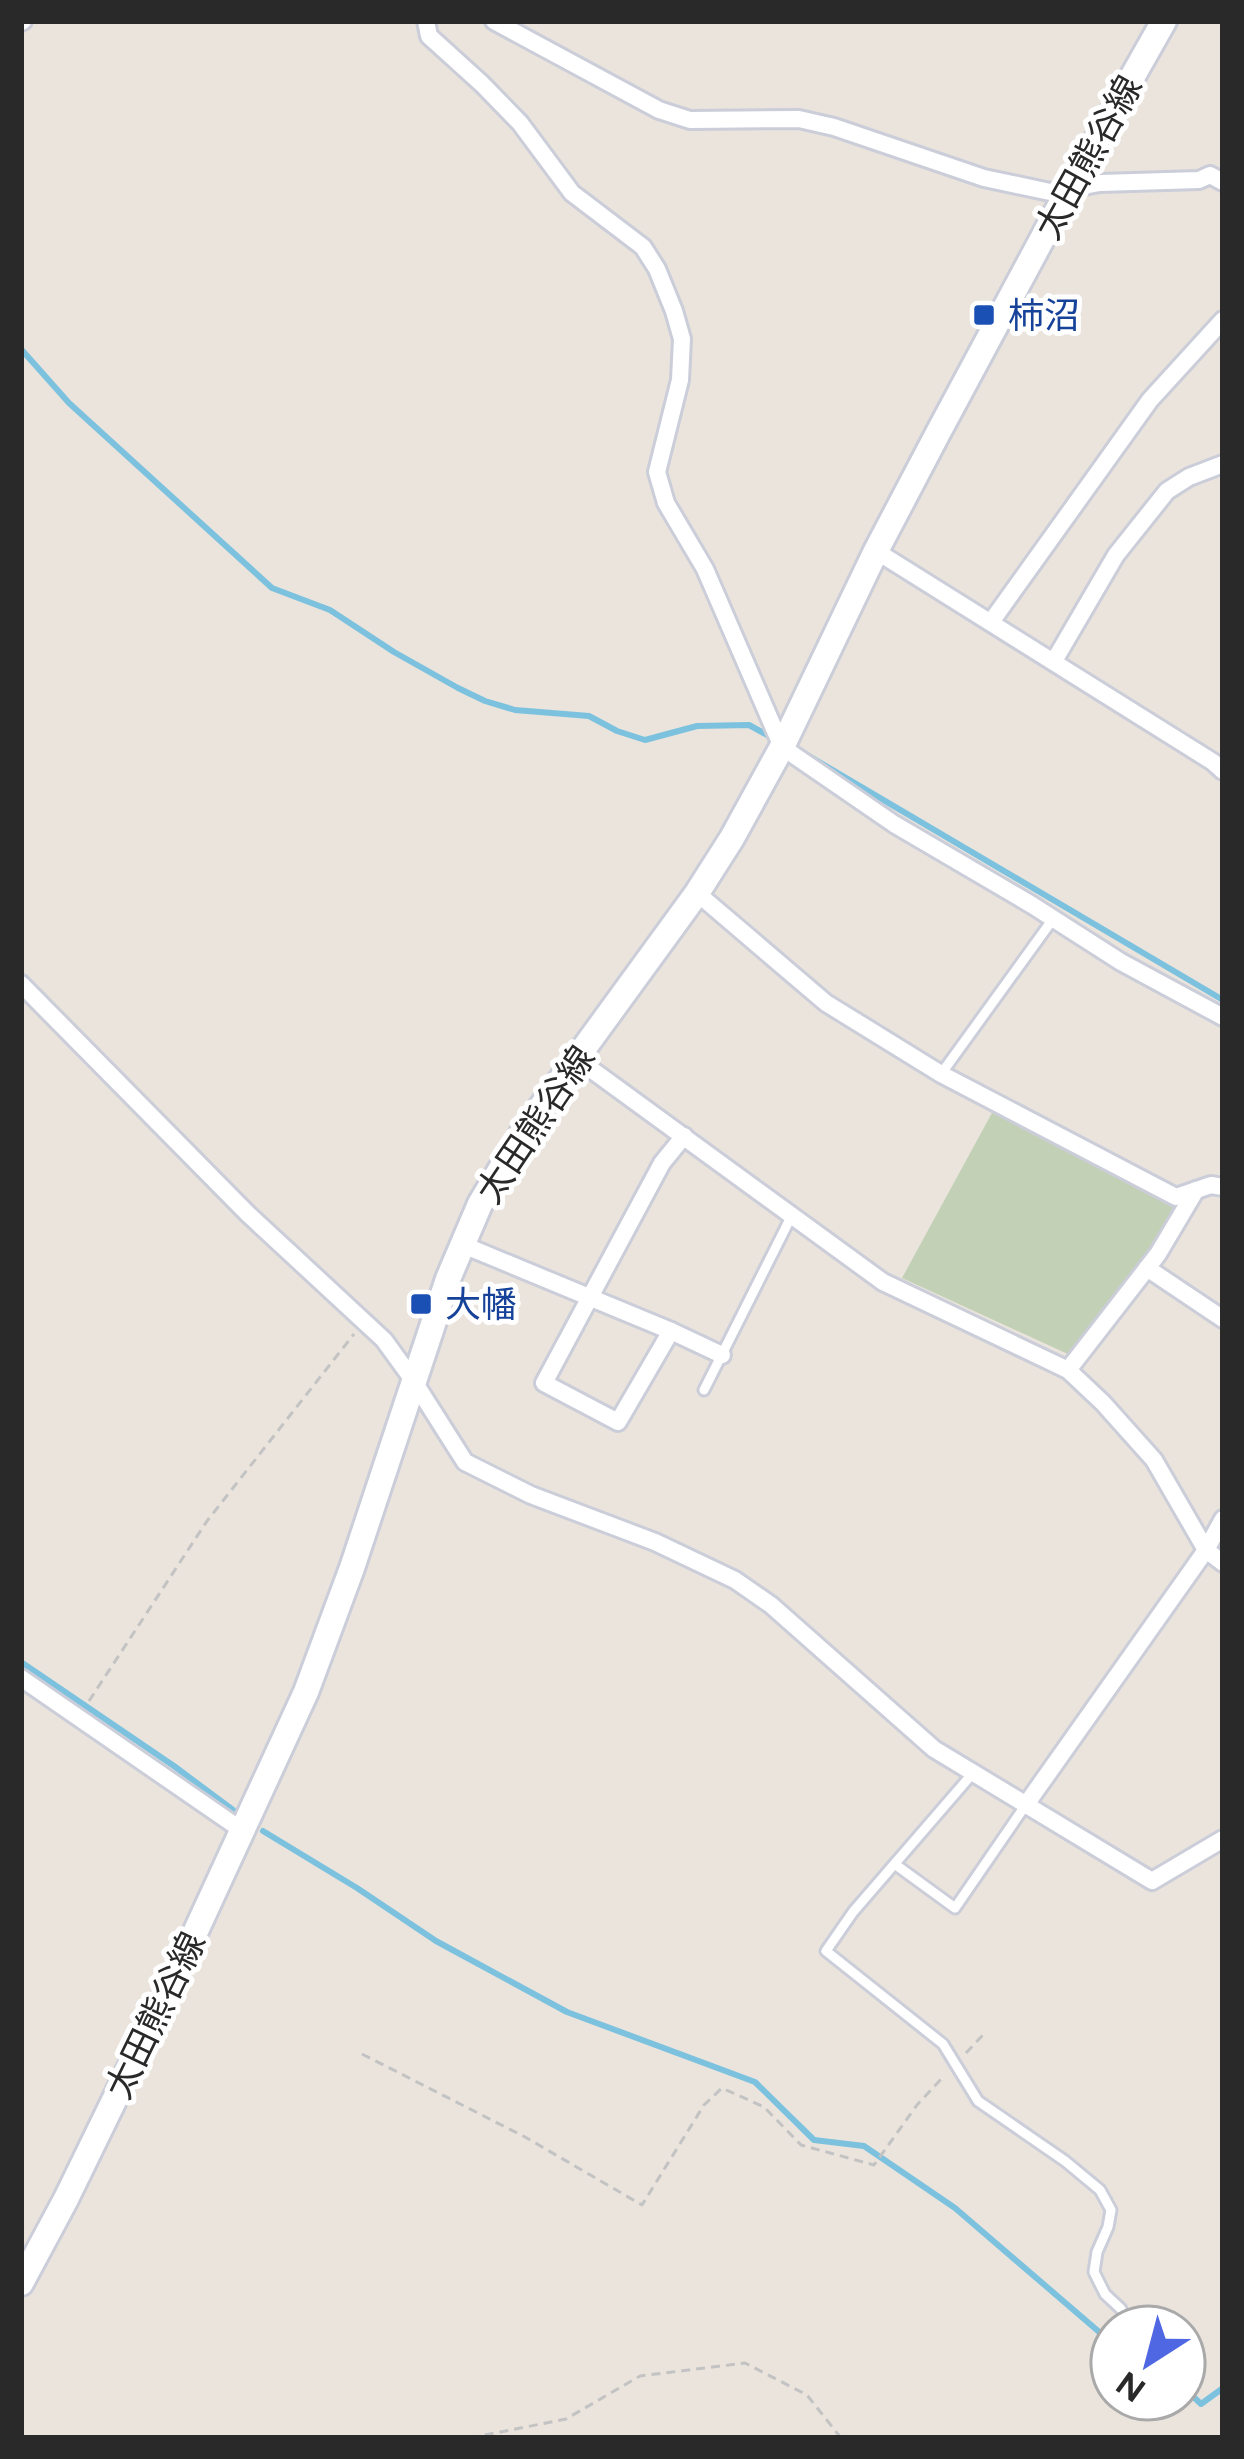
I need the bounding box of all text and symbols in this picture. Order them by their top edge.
street label: 太田熊谷線 [1026,68,1151,246]
place label: 柿沼 [1008,294,1080,337]
marker: 柿沼 [971,302,997,328]
street label: 太田熊谷線 [467,1038,604,1211]
place label: 大幡 [445,1283,517,1326]
marker: 大幡 [408,1291,434,1317]
street label: 太田熊谷線 [97,1925,214,2106]
north arrow [1088,2303,1208,2423]
text: N [1109,2364,1152,2410]

